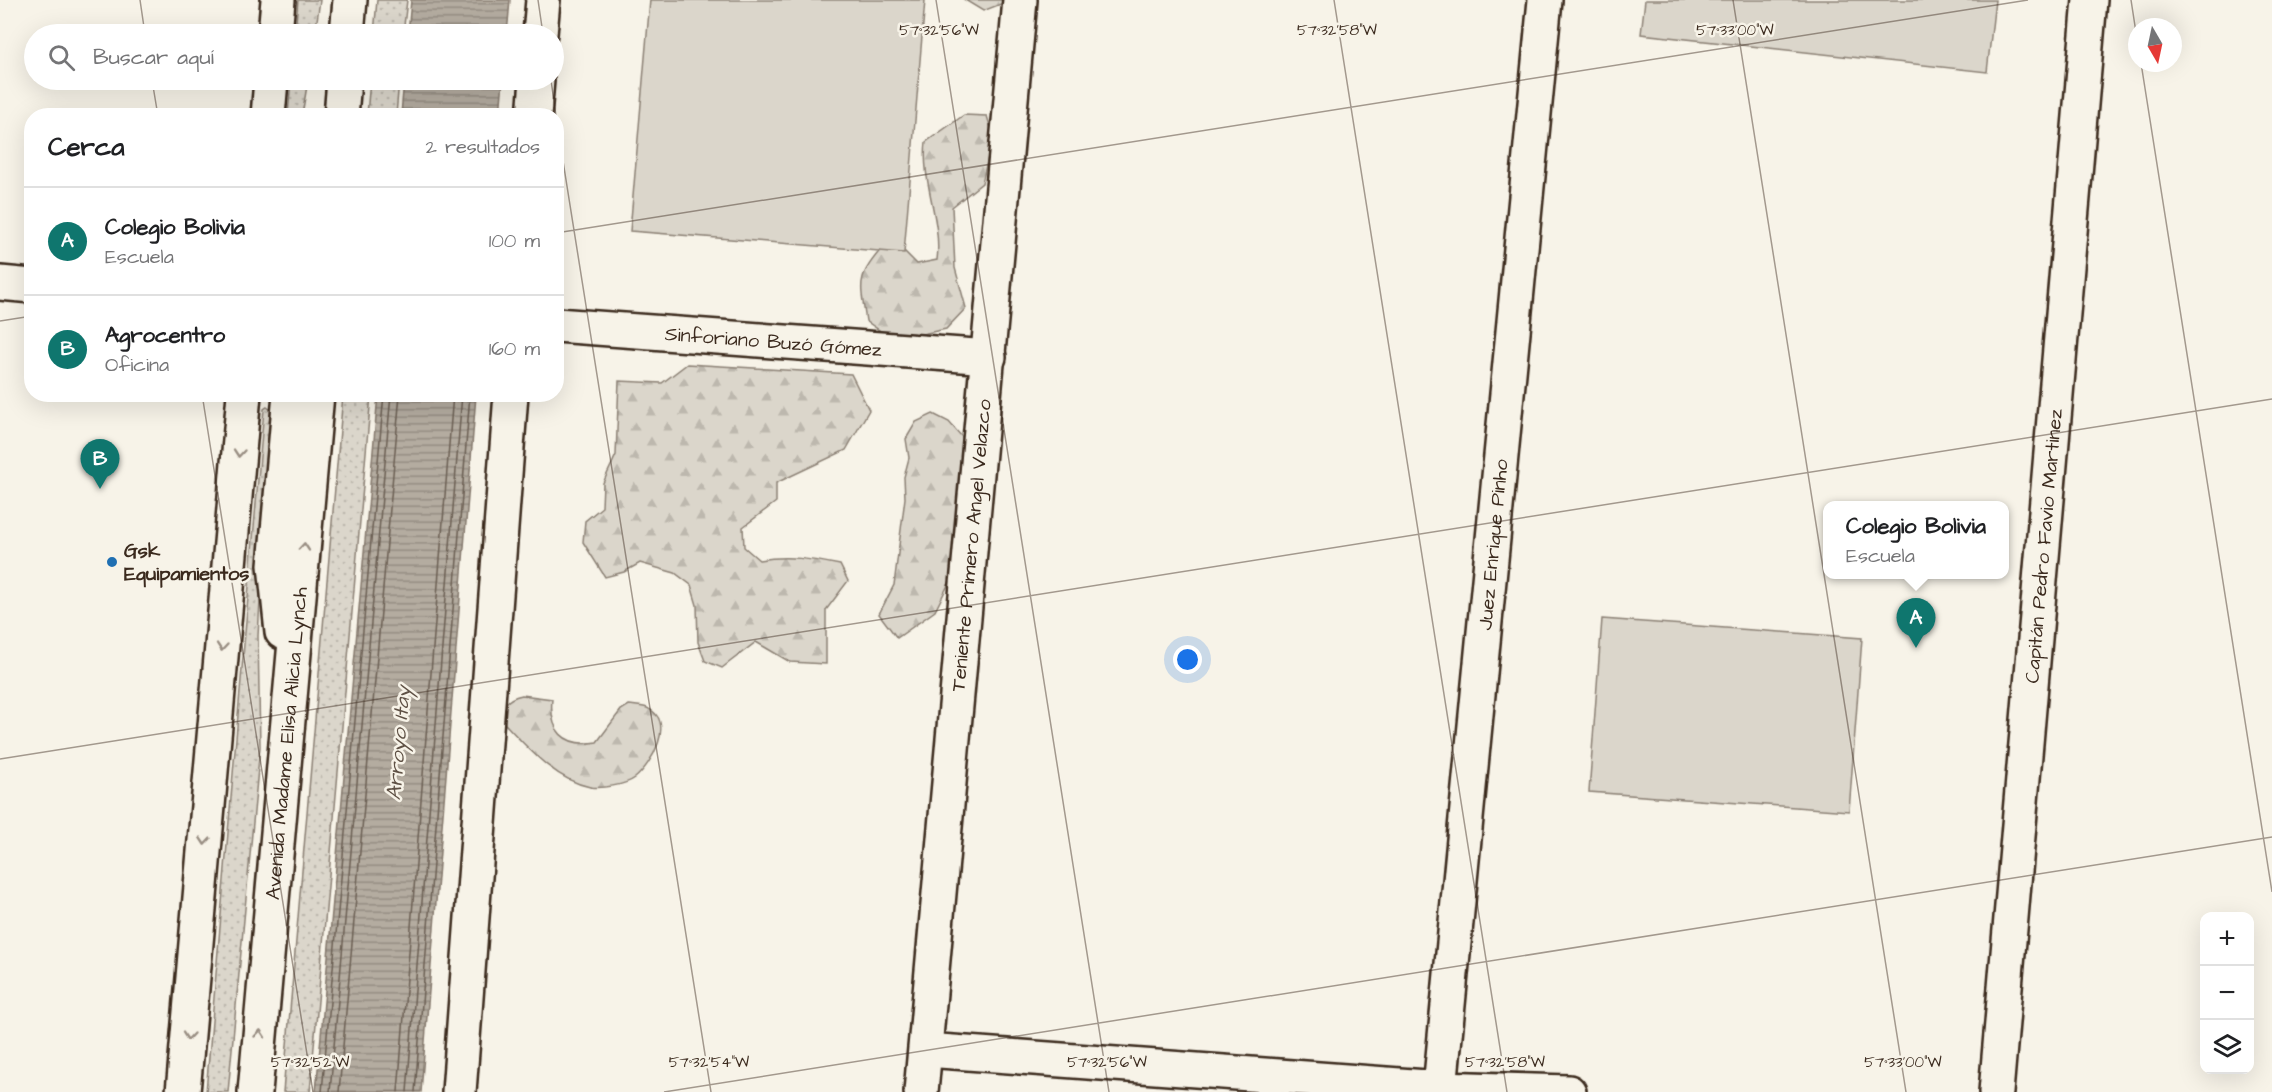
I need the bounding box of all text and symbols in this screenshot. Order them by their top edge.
north arrow [2128,18,2182,72]
text: 57°32'56"W [899,20,979,41]
text: 57°32'58"W [1297,20,1377,41]
text: 57°33'00"W [1696,20,1774,41]
search box [24,24,564,90]
icon: search [45,41,78,74]
text: Buscar aquí [93,42,214,73]
text: Cerca [48,129,125,165]
text: 2 resultados [426,133,540,161]
text: Colegio Bolivia [105,212,245,243]
text: A [61,227,74,255]
text: 100 m [489,227,540,255]
text: Escuela [105,243,174,271]
text: Agrocentro [105,320,225,351]
street label: Sinforiano Buzó Gómez [664,320,883,364]
text: B [60,335,75,363]
text: 160 m [489,335,540,363]
text: Oficina [105,351,169,379]
street label: Teniente Primero Angel Velazco [944,398,999,693]
street label: Capitán Pedro Favio Martinez [2018,408,2070,684]
pin: B [80,440,120,489]
one-way arrow [233,448,246,457]
street label: Juez Enrique Pinho [1471,458,1516,631]
popup [1823,501,2009,579]
text: Colegio Bolivia [1846,511,1986,542]
place label: Gsk Equipamientos [124,537,249,588]
one-way arrow [297,542,310,551]
text: Escuela [1846,542,1915,570]
marker: Gsk Equipamientos [105,555,119,569]
street label: Avenida Madame Elisa Alicia Lynch [259,586,315,901]
pin: A [1896,598,1936,648]
one-way arrow [216,643,229,652]
your location [1173,645,1202,674]
water label: Arroyo Itay [379,683,419,801]
one-way arrow [199,837,212,846]
map controls [2200,912,2254,1074]
button: + [2200,912,2254,966]
button: − [2200,966,2254,1020]
button: layers [2200,1020,2254,1074]
one-way arrow [253,1029,266,1038]
one-way arrow [182,1031,195,1040]
text: 57°32'52"W [271,1052,349,1073]
text: 57°32'54"W [669,1052,749,1073]
text: 57°32'56"W [1067,1052,1147,1073]
text: 57°32'58"W [1465,1052,1545,1073]
text: 57°33'00"W [1864,1052,1942,1073]

